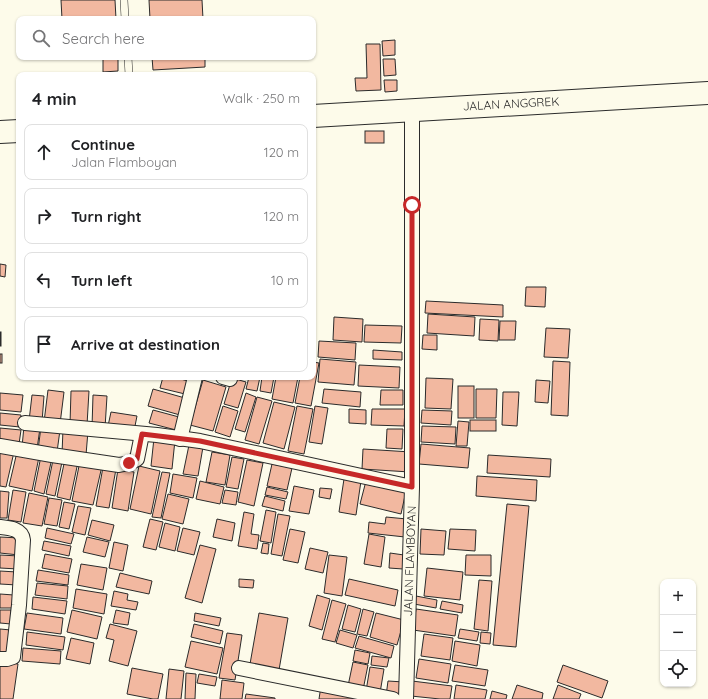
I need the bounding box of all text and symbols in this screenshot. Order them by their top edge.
search box [16,16,316,60]
icon: search [30,27,52,49]
text: Search here [62,29,145,48]
text: 4 min [32,88,77,109]
text: Walk · 250 m [223,90,300,106]
street label: JALAN ANGGREK [462,93,560,114]
text: Continue [71,135,135,154]
icon: ahead [33,141,55,163]
text: 120 m [264,144,299,160]
text: Jalan Flamboyan [71,154,177,170]
route start [403,196,421,214]
icon: right [33,205,55,227]
text: Turn right [71,207,142,226]
text: 120 m [264,208,299,224]
icon: left [33,269,55,291]
text: Turn left [71,271,133,290]
text: 10 m [271,272,299,288]
icon: arrive [33,333,55,355]
text: Arrive at destination [71,335,220,354]
route end [120,454,138,472]
street label: JALAN FLAMBOYAN [400,505,419,617]
map controls [660,579,696,687]
button: + [660,579,696,615]
button: − [660,615,696,651]
button: locate [660,651,696,687]

